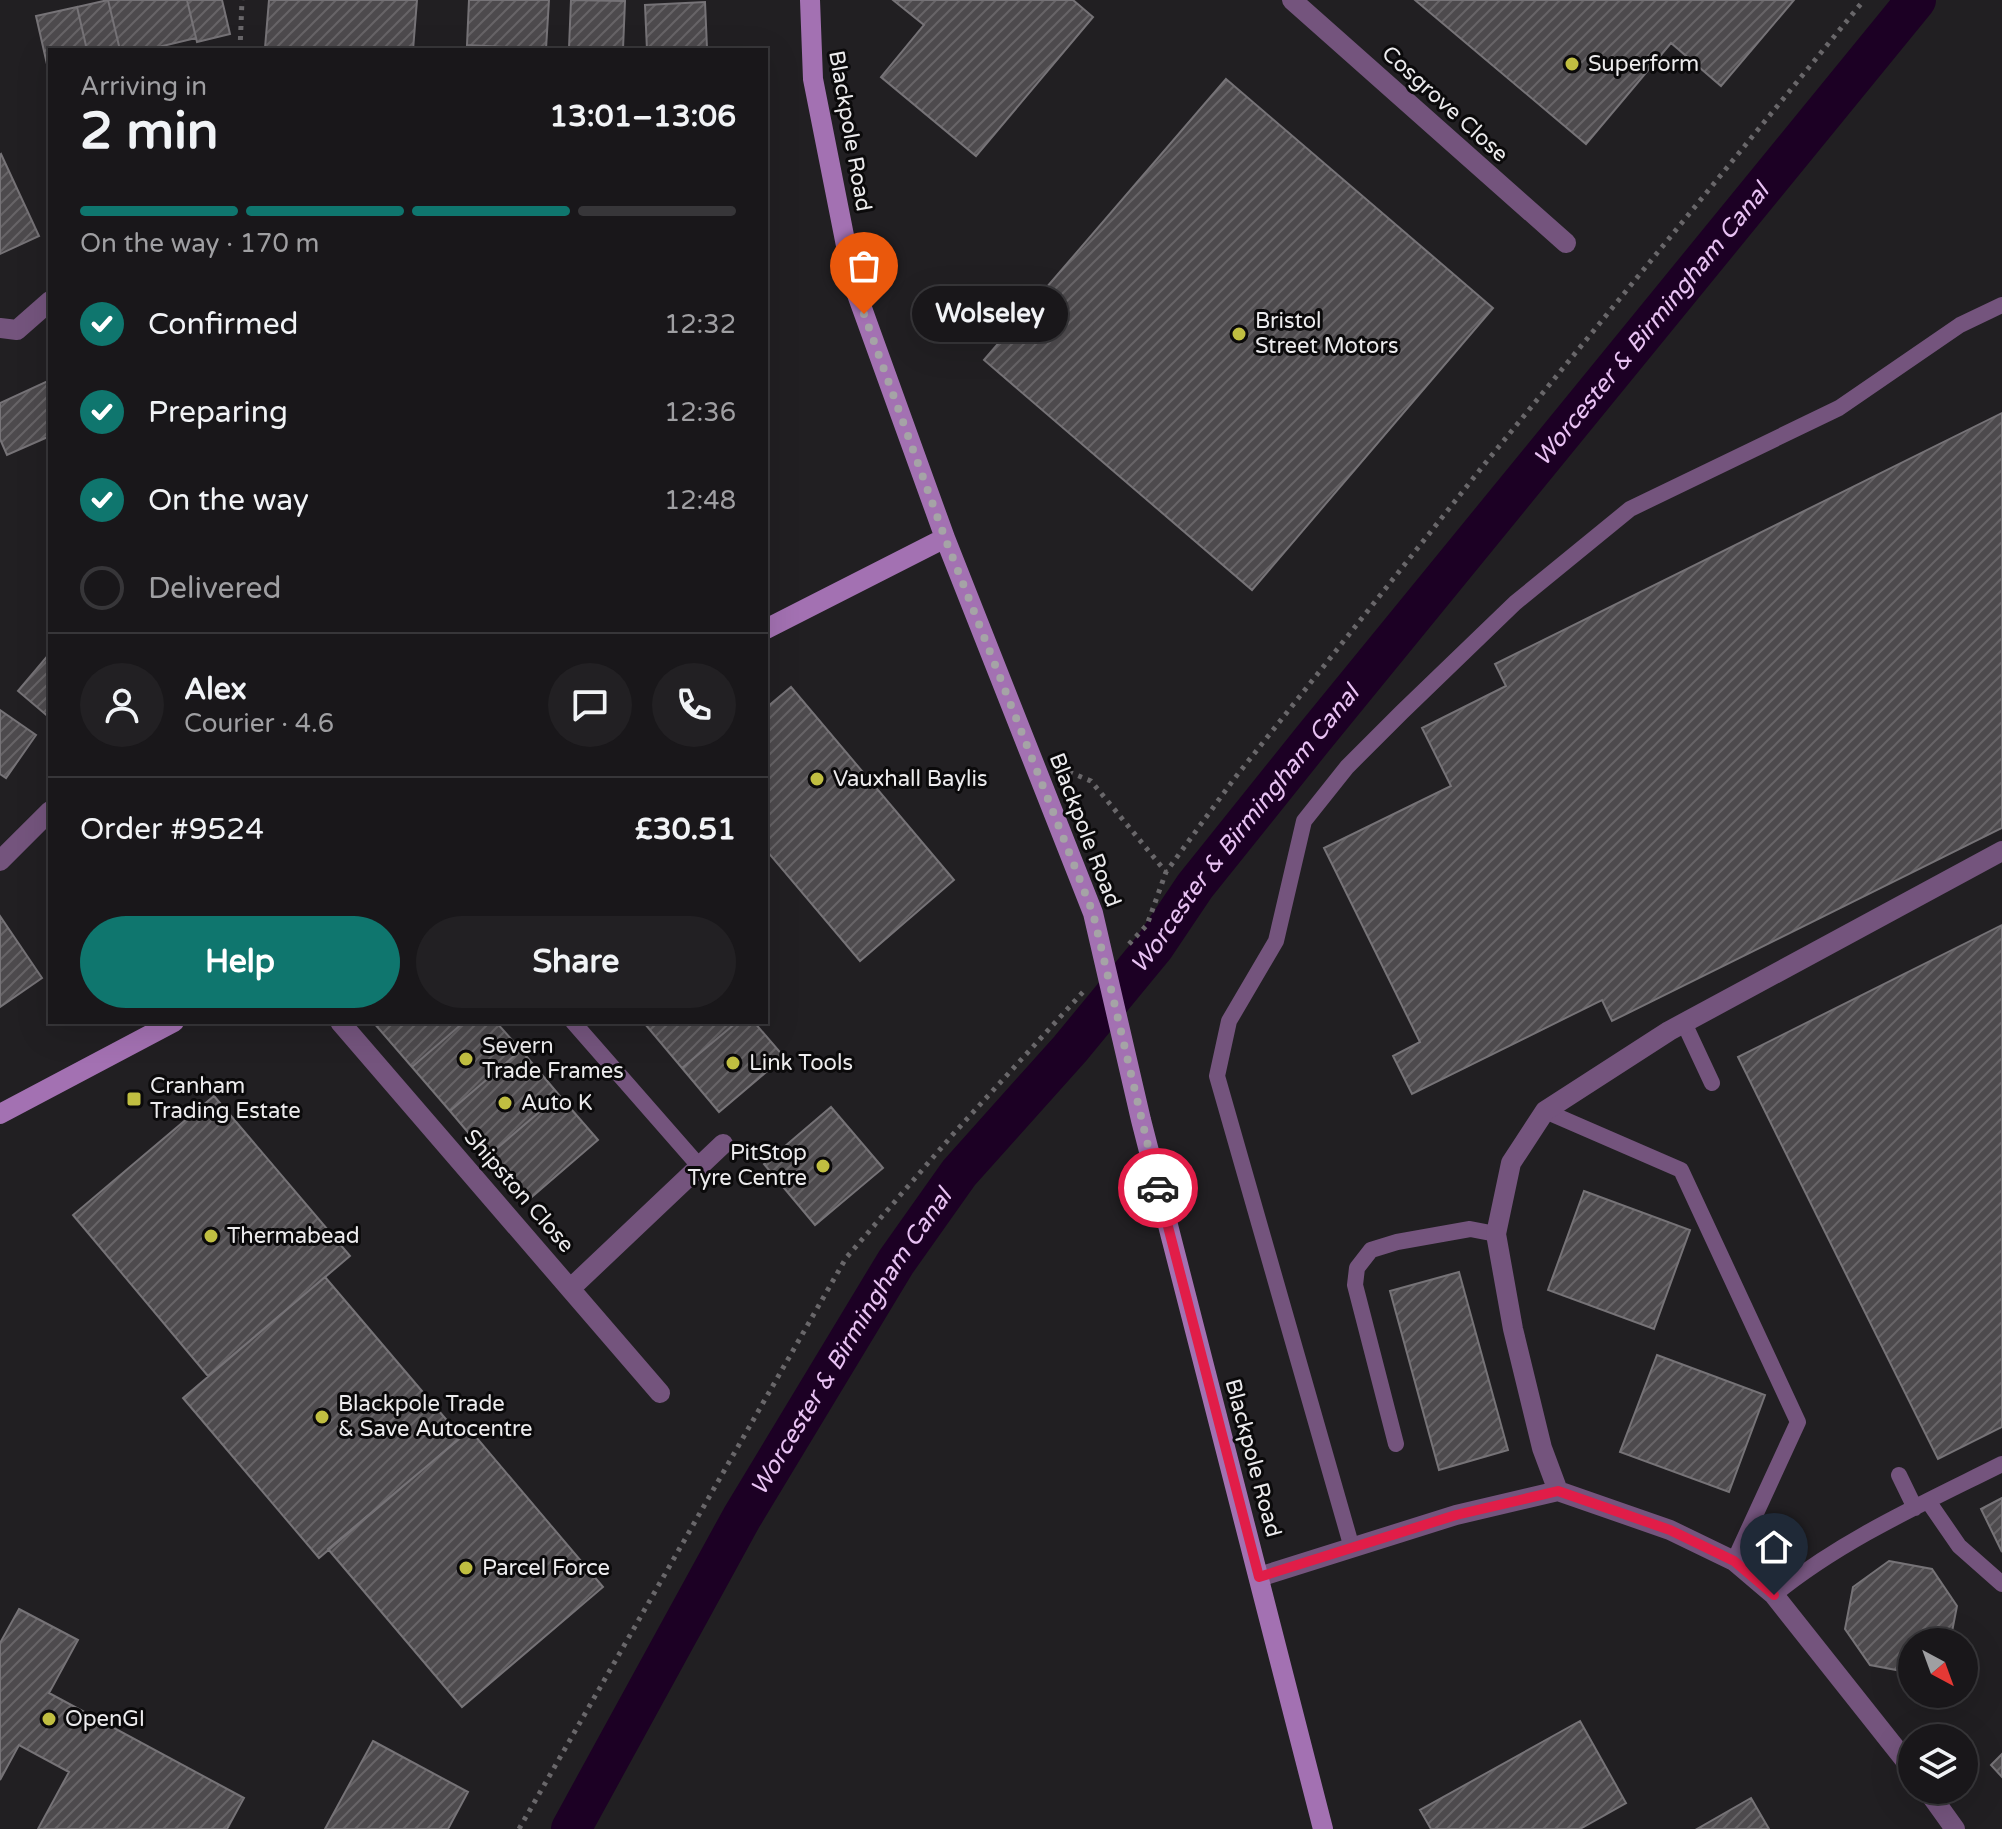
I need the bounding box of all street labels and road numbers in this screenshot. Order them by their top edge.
street label: Cosgrove Close [1377,41,1513,167]
street label: Blackpole Road [823,49,877,213]
street label: Blackpole Road [1044,749,1126,911]
street label: Shipston Close [459,1124,579,1258]
street label: Blackpole Road [1219,1376,1287,1540]

